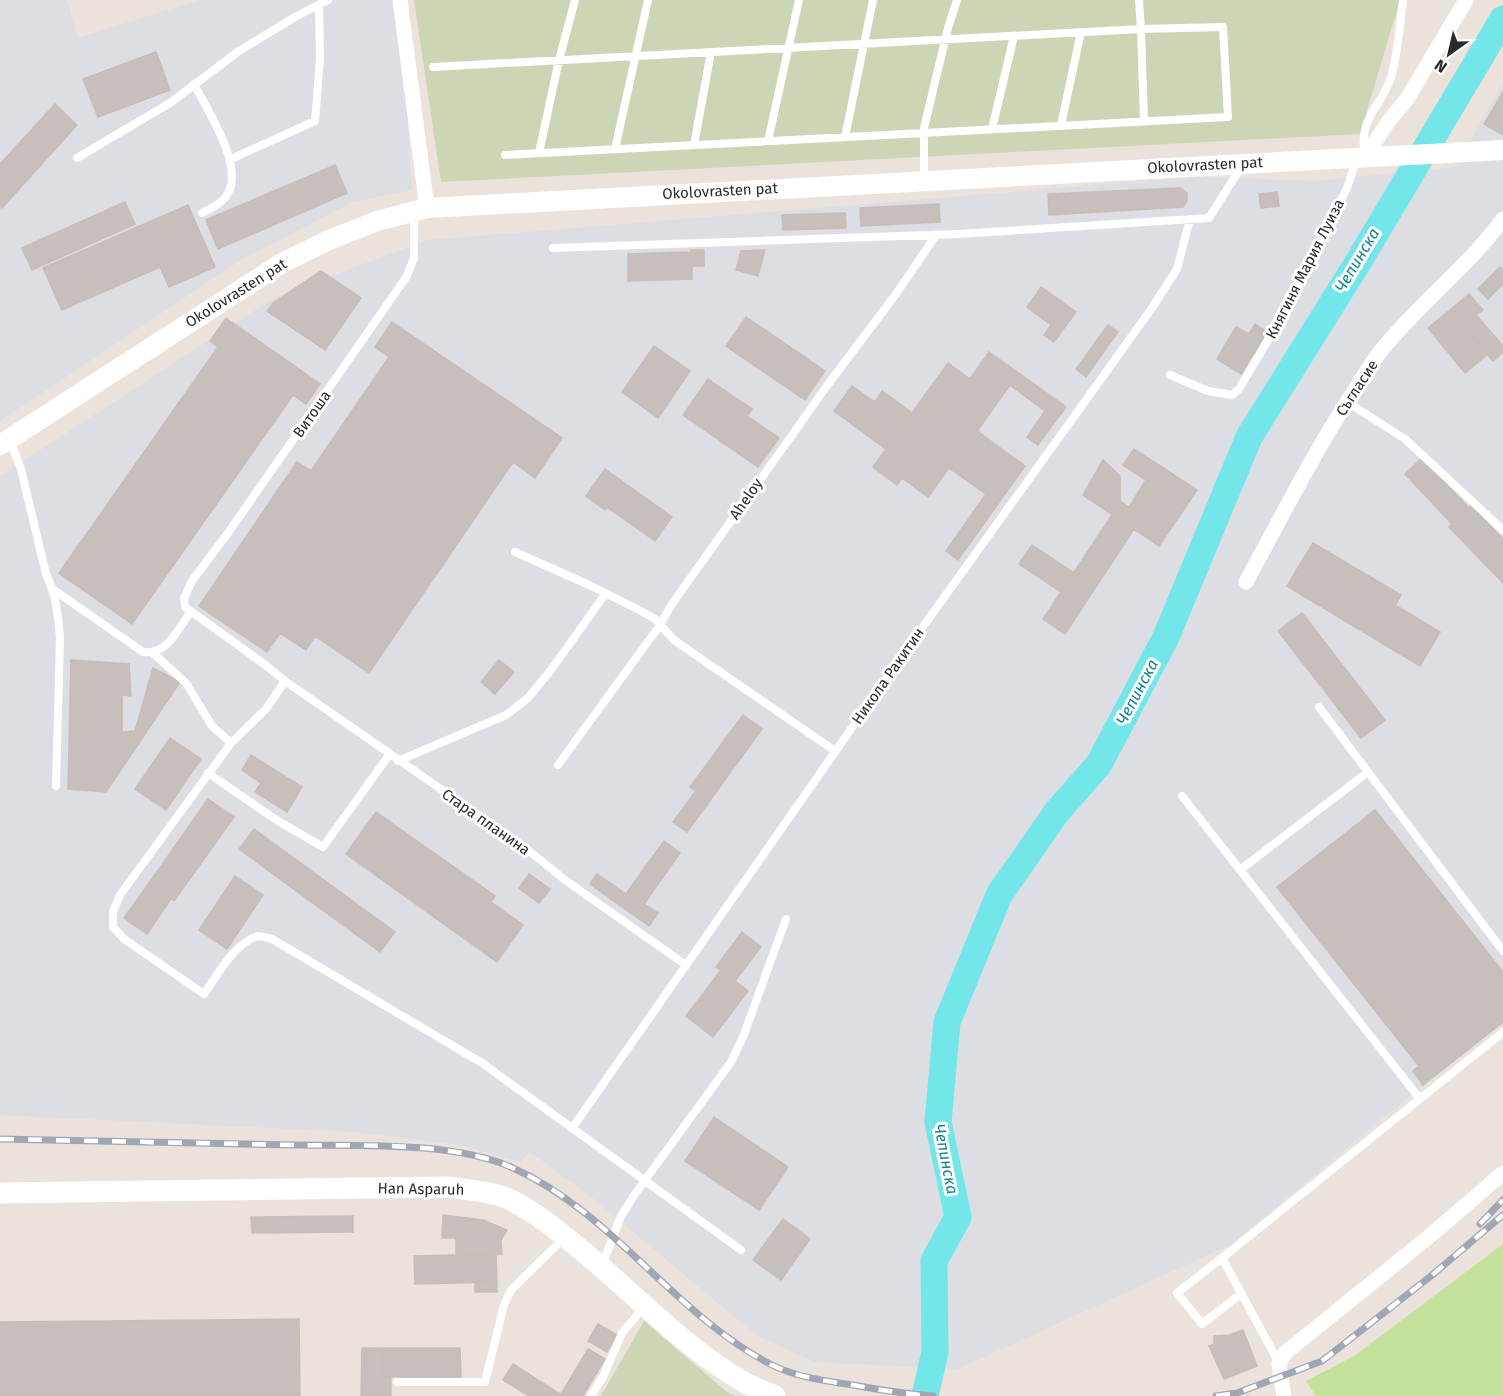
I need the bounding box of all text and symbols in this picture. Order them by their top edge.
north arrow [1419,24,1479,84]
text: N [1431,55,1451,77]
street label: Okolovrasten pat [1147,153,1264,177]
street label: Okolovrasten pat [662,179,779,203]
street label: Княгиня Мария Луиза [1262,196,1348,342]
water label: Чепинска [1331,225,1383,295]
street label: Okolovrasten pat [182,254,290,331]
street label: Съгласие [1332,356,1382,420]
street label: Витоша [289,387,335,441]
street label: Aheloy [725,475,767,523]
street label: Никола Ракитин [848,624,928,728]
water label: Чепинска [1112,656,1162,728]
street label: Стара планина [438,785,534,859]
water label: Чепинска [930,1122,962,1196]
street label: Han Asparuh [377,1179,465,1199]

